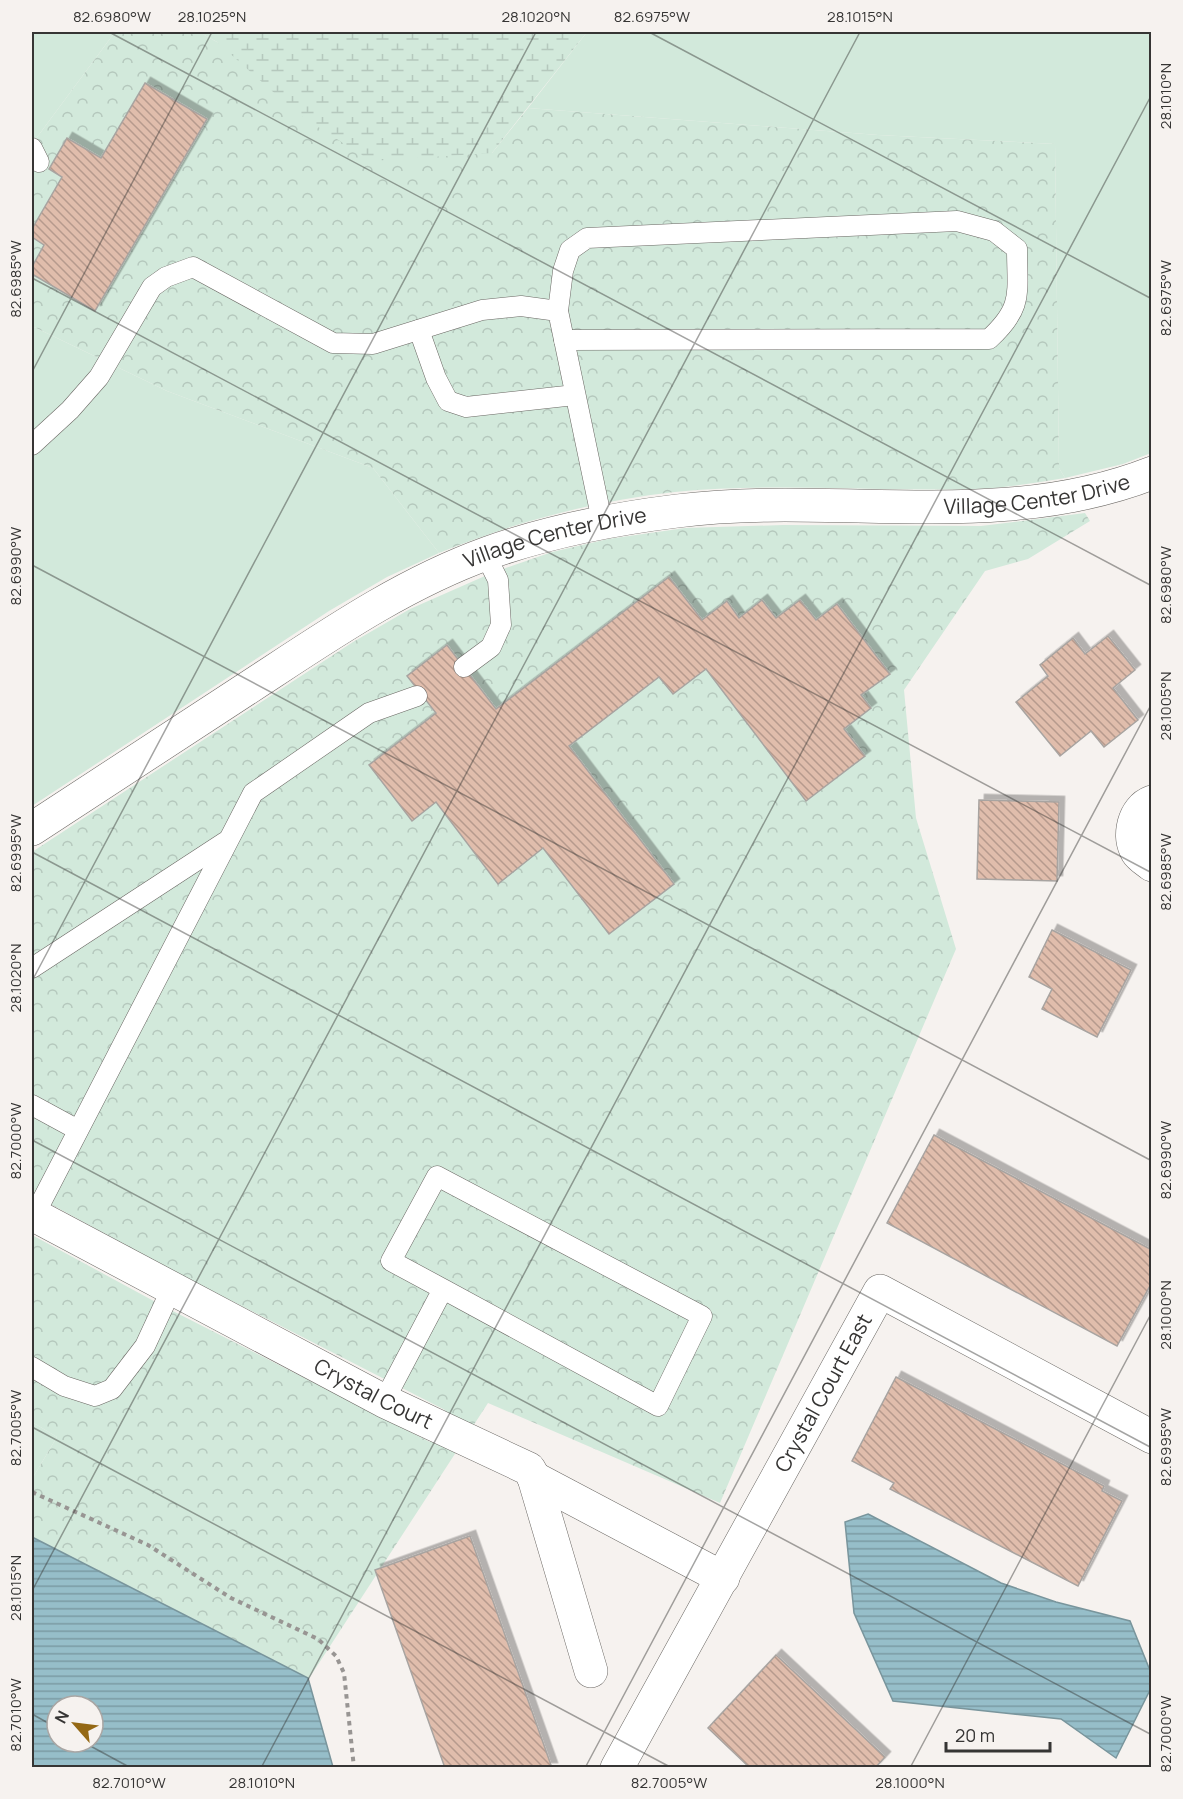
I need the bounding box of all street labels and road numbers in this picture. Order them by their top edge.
street label: Village Center Drive [943,467,1133,520]
street label: Village Center Drive [459,500,648,574]
street label: Crystal Court East [768,1308,878,1477]
street label: Crystal Court [310,1351,438,1435]

